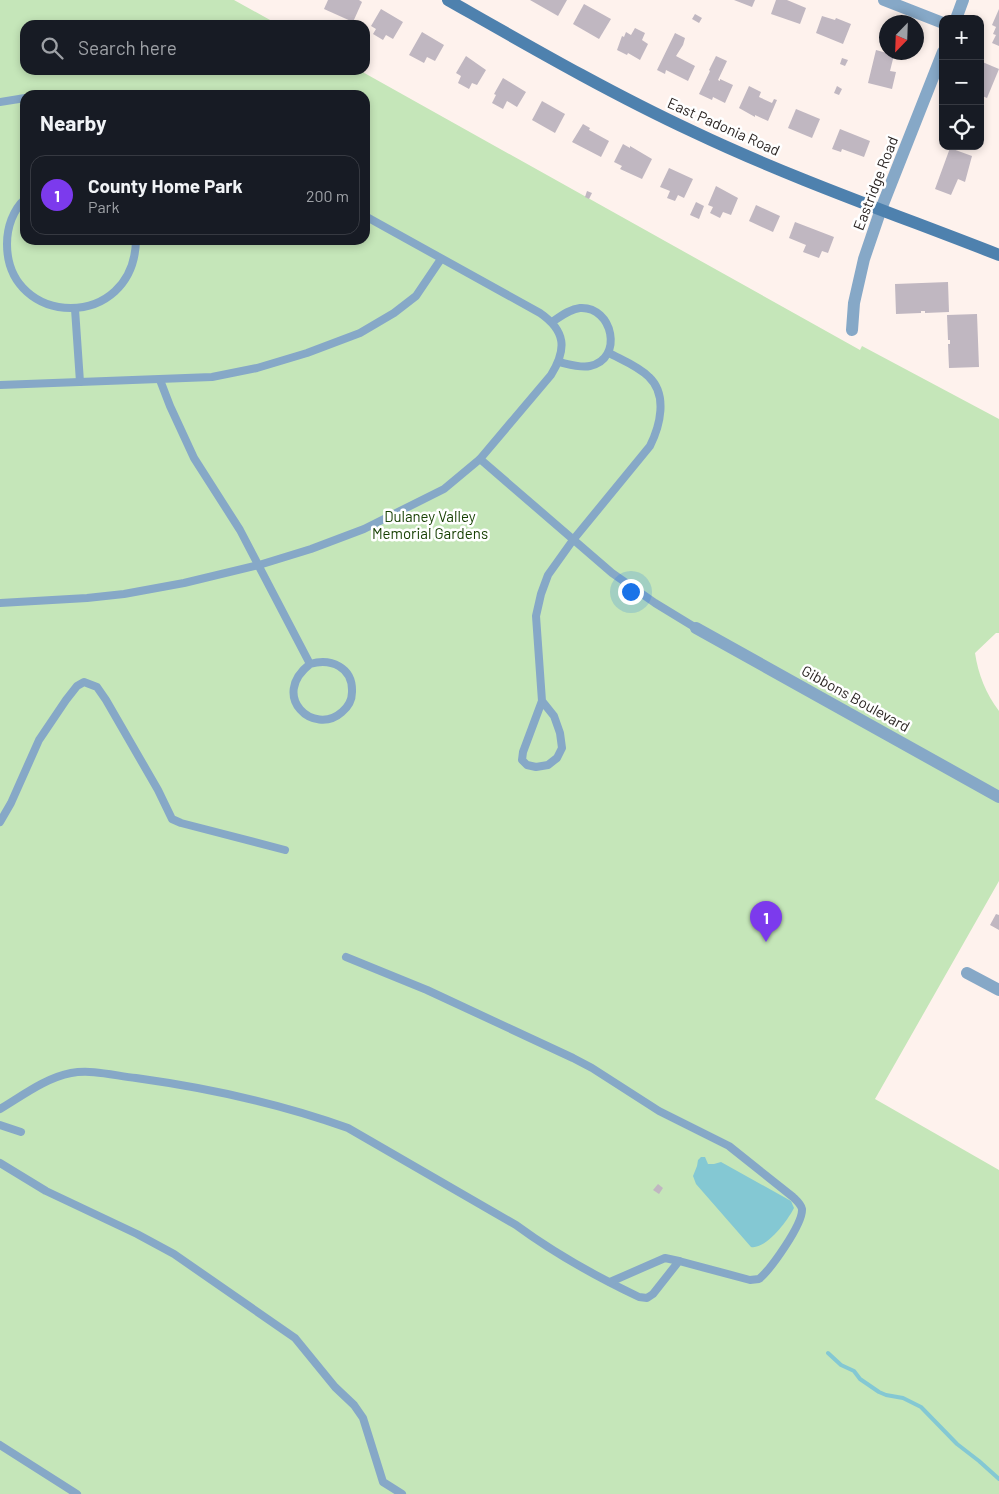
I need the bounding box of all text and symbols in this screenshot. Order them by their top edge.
north arrow [879,15,924,60]
map controls [939,15,984,150]
button: + [939,15,984,60]
search box [20,20,370,75]
icon: search [38,34,66,62]
text: Search here [78,36,177,59]
button: − [939,60,984,105]
street label: East Padonia Road [665,93,783,159]
button: locate [939,105,984,150]
text: Nearby [40,110,106,135]
street label: Eastridge Road [849,134,901,232]
text: County Home Park [88,174,243,197]
text: 1 [54,186,60,205]
text: 200 m [306,186,349,205]
text: Park [88,197,119,216]
park label: Dulaney Valley Memorial Gardens [372,507,488,542]
your location [618,579,644,605]
street label: Gibbons Boulevard [799,661,913,735]
pin: 1 [750,901,782,942]

